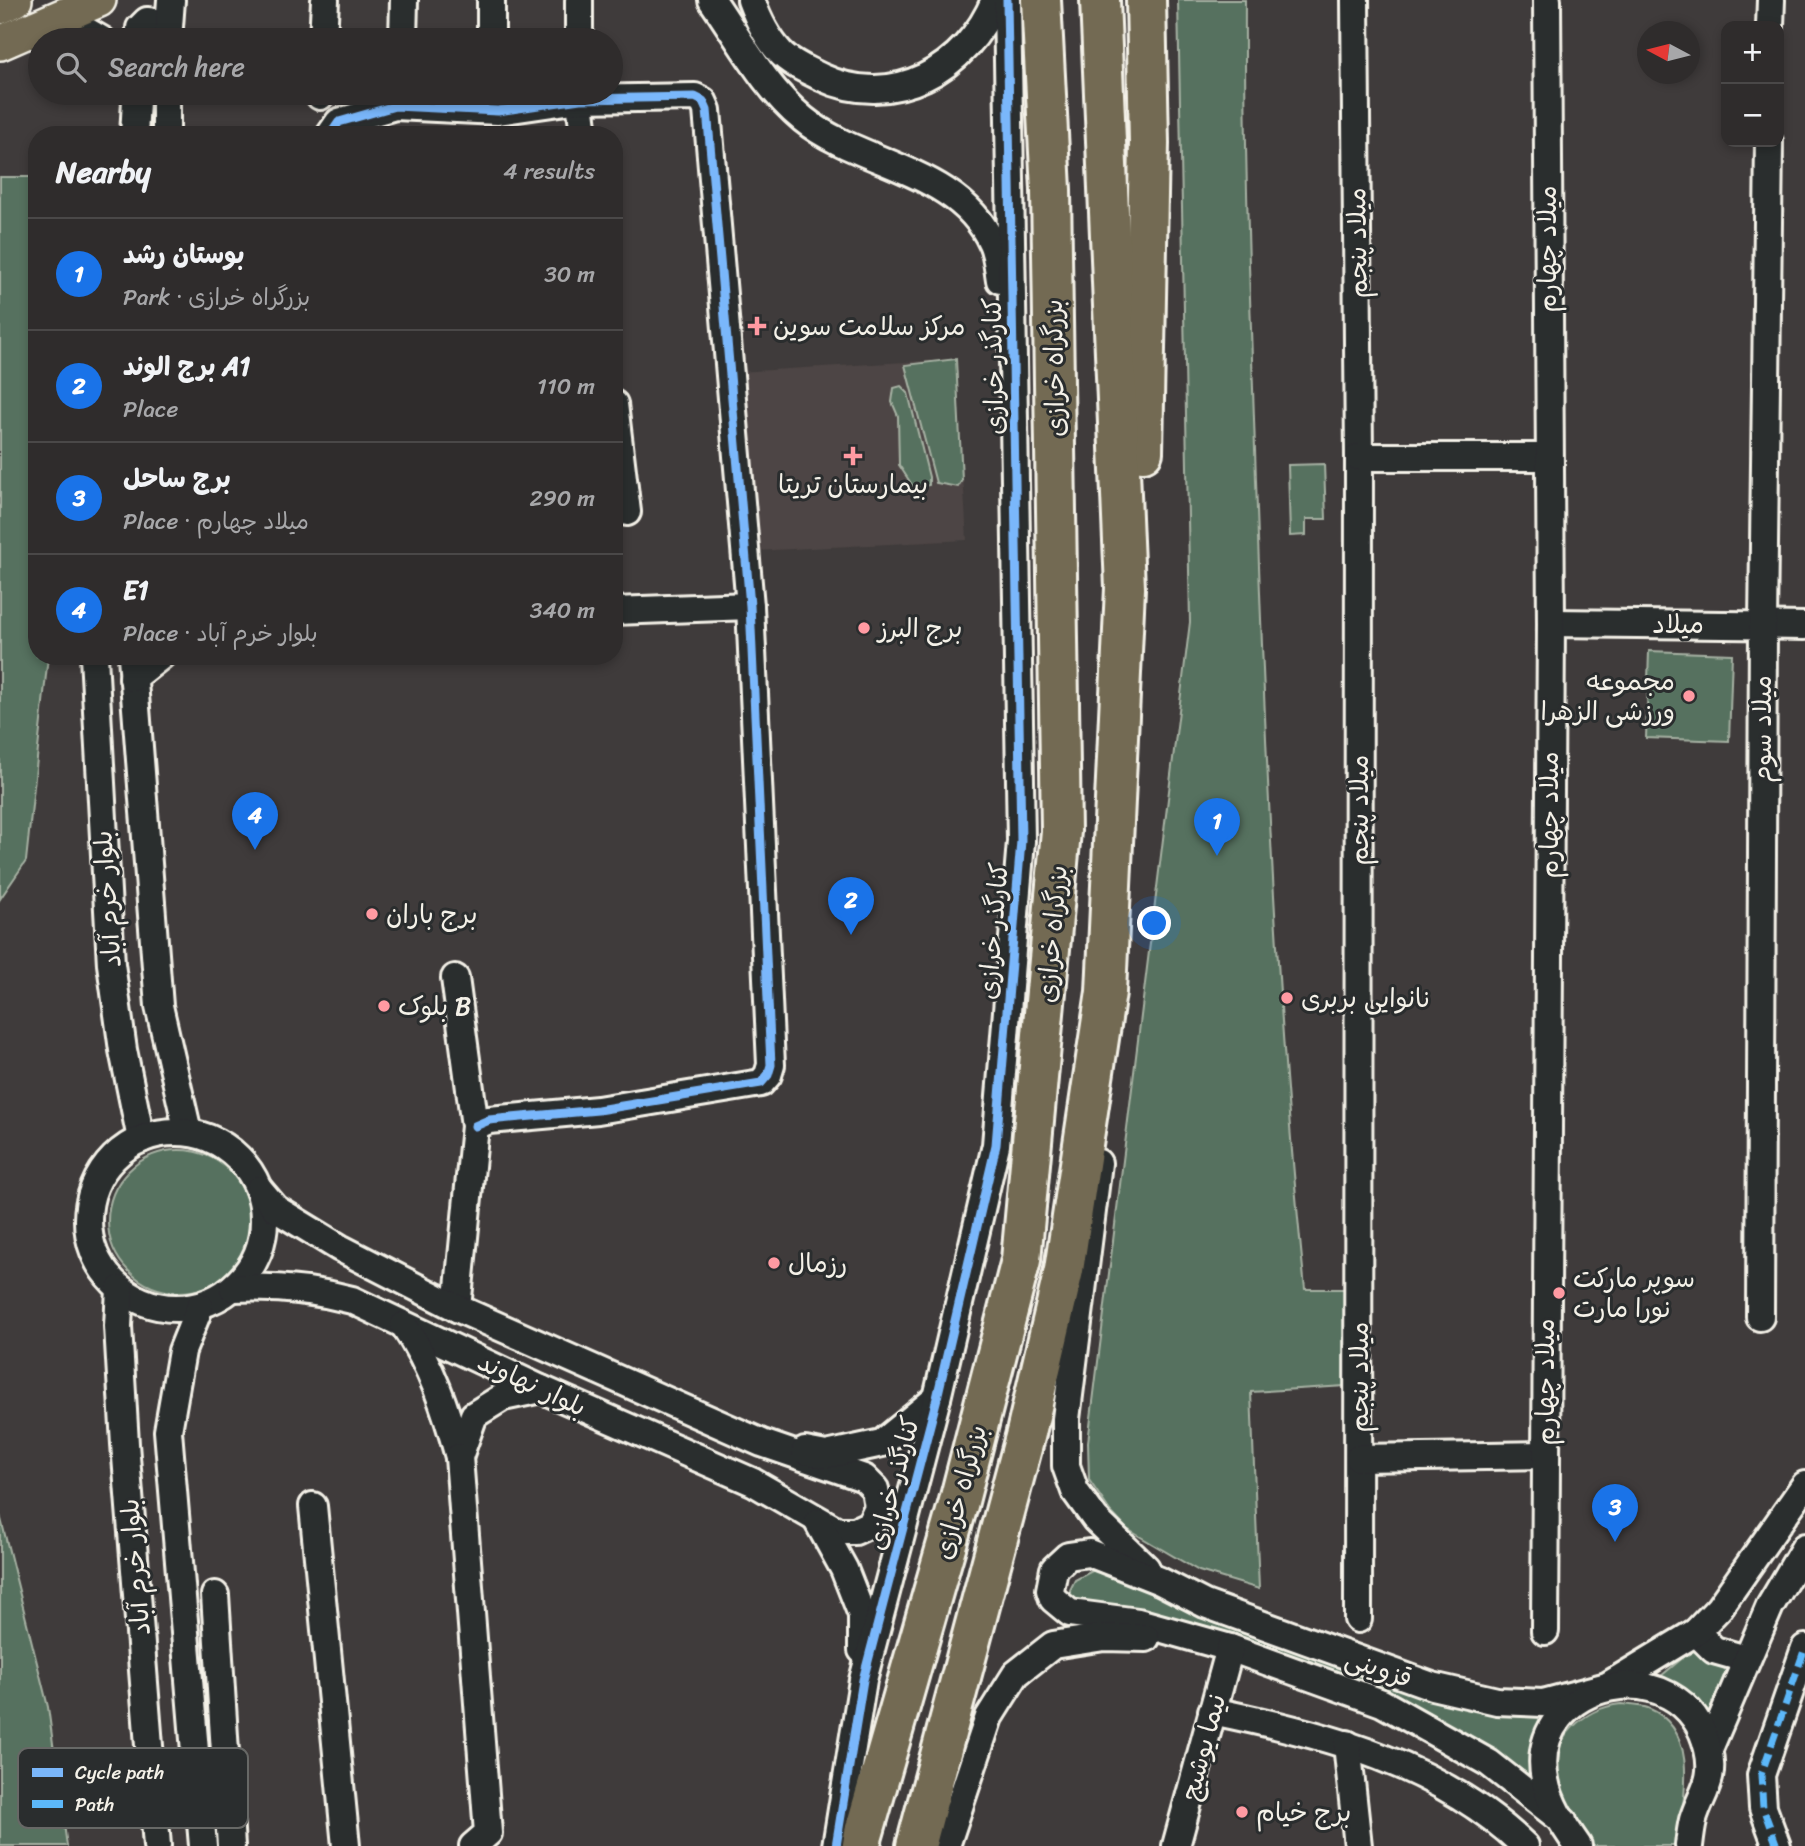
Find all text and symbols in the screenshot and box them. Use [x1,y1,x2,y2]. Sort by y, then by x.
north arrow [1637,21,1700,84]
map controls [1721,21,1784,147]
button: + [1721,21,1784,84]
search box [28,28,623,105]
text: Search here [108,44,245,90]
icon: search [52,48,90,86]
button: − [1721,84,1784,147]
text: Nearby [56,145,151,199]
text: 4 results [503,151,595,192]
street label: میلاد چهارم [1524,185,1570,313]
street label: میلاد پنجم [1333,187,1381,299]
text: بوستان رشد [123,231,244,277]
text: 1 [74,254,84,295]
text: 30 m [544,254,595,295]
text: Park · بزرگراه خرازی [123,277,310,318]
street label: کنارگذر خرازی [969,297,1017,435]
street label: بزرگراه خرازی [1030,299,1078,437]
place label: مرکز سلامت سوین [773,303,965,349]
marker: مرکز سلامت سوین [747,316,767,336]
text: برج الوند A1 [123,343,250,389]
text: 2 [72,366,86,407]
text: 110 m [537,366,595,407]
text: Place [123,389,178,430]
marker: بیمارستان تریتا [843,446,863,466]
text: برج ساحل [123,455,231,501]
place label: بیمارستان تریتا [778,461,928,507]
text: 3 [73,478,85,519]
text: 290 m [529,478,595,519]
text: Place · میلاد چهارم [123,501,309,542]
text: E1 [123,567,149,613]
text: 4 [72,590,86,631]
text: 340 m [530,590,595,631]
street label: میلاد [1652,601,1704,647]
place label: برج البرز [876,605,963,651]
text: Place · بلوار خرم آباد [123,613,318,654]
marker: برج البرز [856,620,872,636]
place label: مجموعه ورزشی الزهرا [1540,658,1675,734]
street label: میلاد سوم [1739,675,1785,783]
marker: مجموعه ورزشی الزهرا [1681,688,1697,704]
street label: میلاد چهارم [1526,751,1572,879]
street label: میلاد پنجم [1336,755,1382,865]
pin: 4 [232,792,278,850]
pin: 1 [1194,798,1240,856]
street label: بلوار خرم آباد [79,829,135,969]
street label: کنارگذر خرازی [964,860,1022,1002]
street label: بزرگراه خرازی [1023,863,1081,1005]
pin: 2 [828,877,874,935]
place label: برج باران [386,891,477,937]
marker: برج باران [364,906,380,922]
your location [1137,906,1171,940]
place label: نانوایی بربری [1301,975,1431,1021]
place label: بلوک B [398,983,471,1029]
marker: نانوایی بربری [1279,990,1295,1006]
marker: بلوک B [376,998,392,1014]
place label: رزمال [788,1240,847,1286]
marker: رزمال [766,1255,782,1271]
place label: سوپر مارکت نورا مارت [1573,1255,1695,1331]
marker: سوپر مارکت نورا مارت [1551,1285,1567,1301]
street label: میلاد چهارم [1522,1318,1568,1446]
street label: میلاد پنجم [1336,1322,1382,1432]
street label: بلوار نهاوند [470,1339,594,1429]
street label: کنارگذر خرازی [853,1411,933,1555]
street label: بزرگراه خرازی [920,1419,1000,1565]
pin: 3 [1592,1484,1638,1542]
street label: بلوار خرم آباد [106,1497,164,1637]
street label: قزوینی [1339,1635,1419,1701]
street label: نیما یوشیج [1167,1688,1239,1806]
legend [18,1748,248,1828]
text: Cycle path [75,1756,164,1789]
text: Path [75,1788,114,1821]
place label: برج خیام [1256,1789,1351,1835]
marker: برج خیام [1234,1804,1250,1820]

